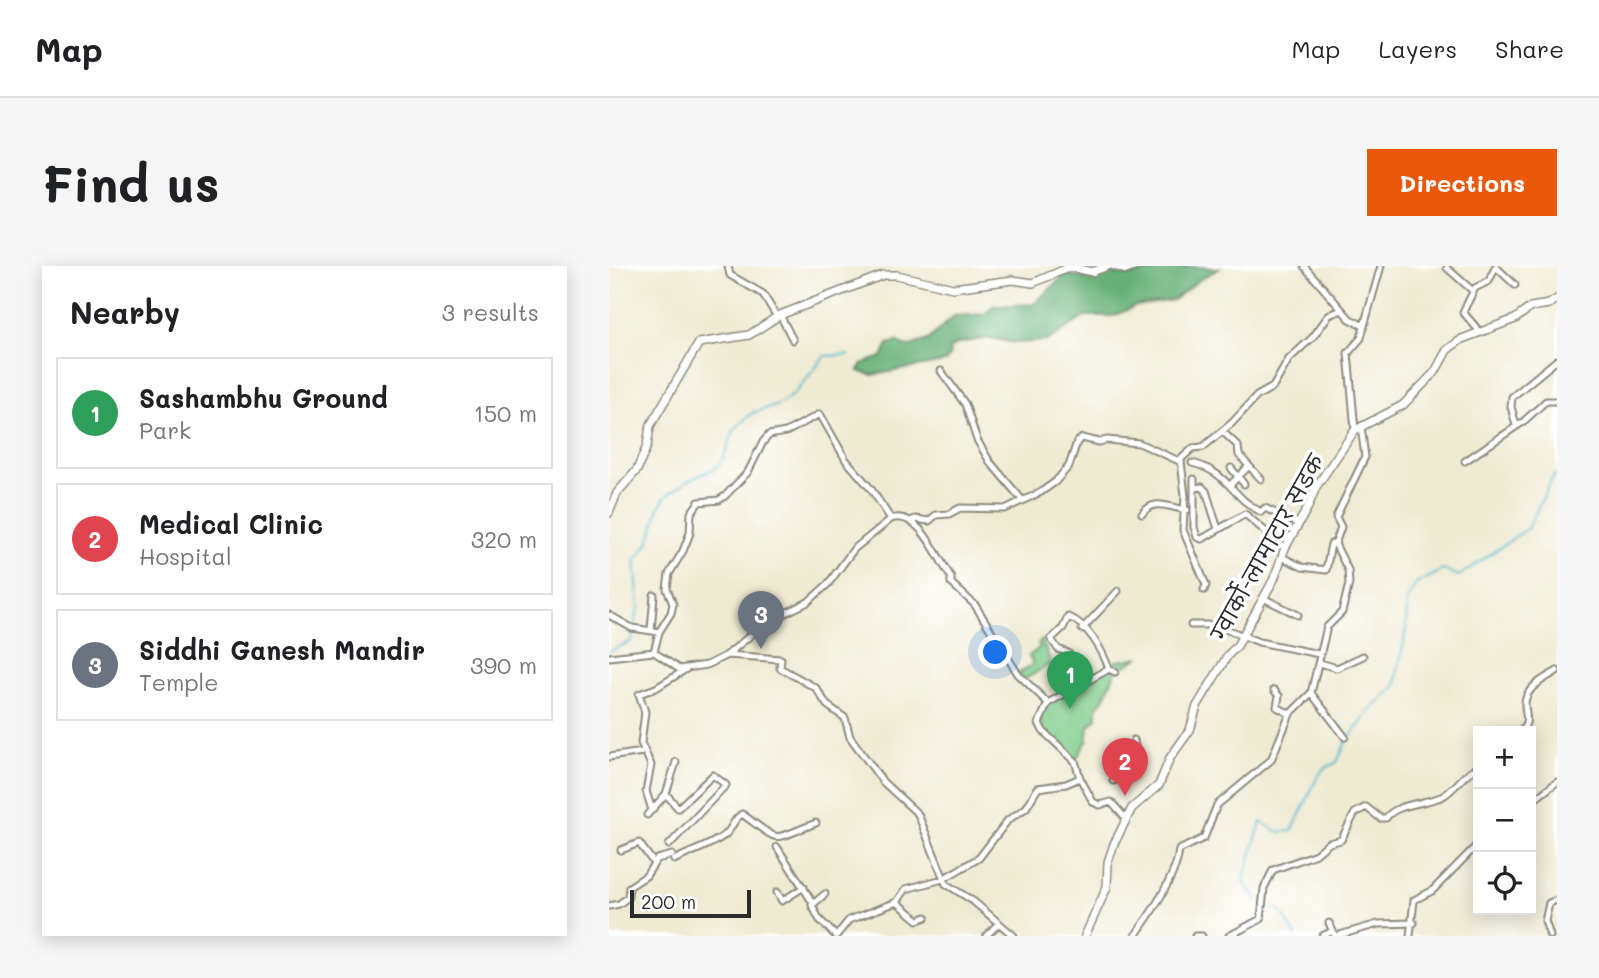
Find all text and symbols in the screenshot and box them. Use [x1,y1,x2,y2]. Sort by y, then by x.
text: Map [35,27,103,70]
text: Map [1292,33,1340,64]
text: Layers [1378,33,1457,64]
text: Share [1495,33,1564,64]
button: Directions [1367,149,1557,216]
text: Find us [42,151,220,214]
text: Nearby [70,292,180,332]
text: 3 results [442,297,539,327]
text: Sashambhu Ground [139,381,388,415]
text: 1 [90,398,100,428]
text: 150 m [473,398,537,428]
text: Park [139,415,191,445]
street label: ग्वार्को-लामाटार सडक [1203,447,1330,645]
text: Medical Clinic [139,507,323,541]
text: 2 [89,524,101,554]
text: 320 m [471,524,537,554]
text: Hospital [139,541,232,571]
pin: 3 [738,591,784,649]
text: Siddhi Ganesh Mandir [139,633,425,667]
your location [978,635,1012,669]
text: 3 [88,650,102,680]
text: 390 m [470,650,537,680]
pin: 1 [1047,651,1093,709]
text: Temple [139,667,219,697]
map controls [1473,726,1536,915]
button: + [1473,726,1536,789]
pin: 2 [1102,738,1148,796]
button: − [1473,789,1536,852]
button: locate [1473,852,1536,915]
scale bar [630,887,751,919]
text: 200 m [641,889,696,914]

